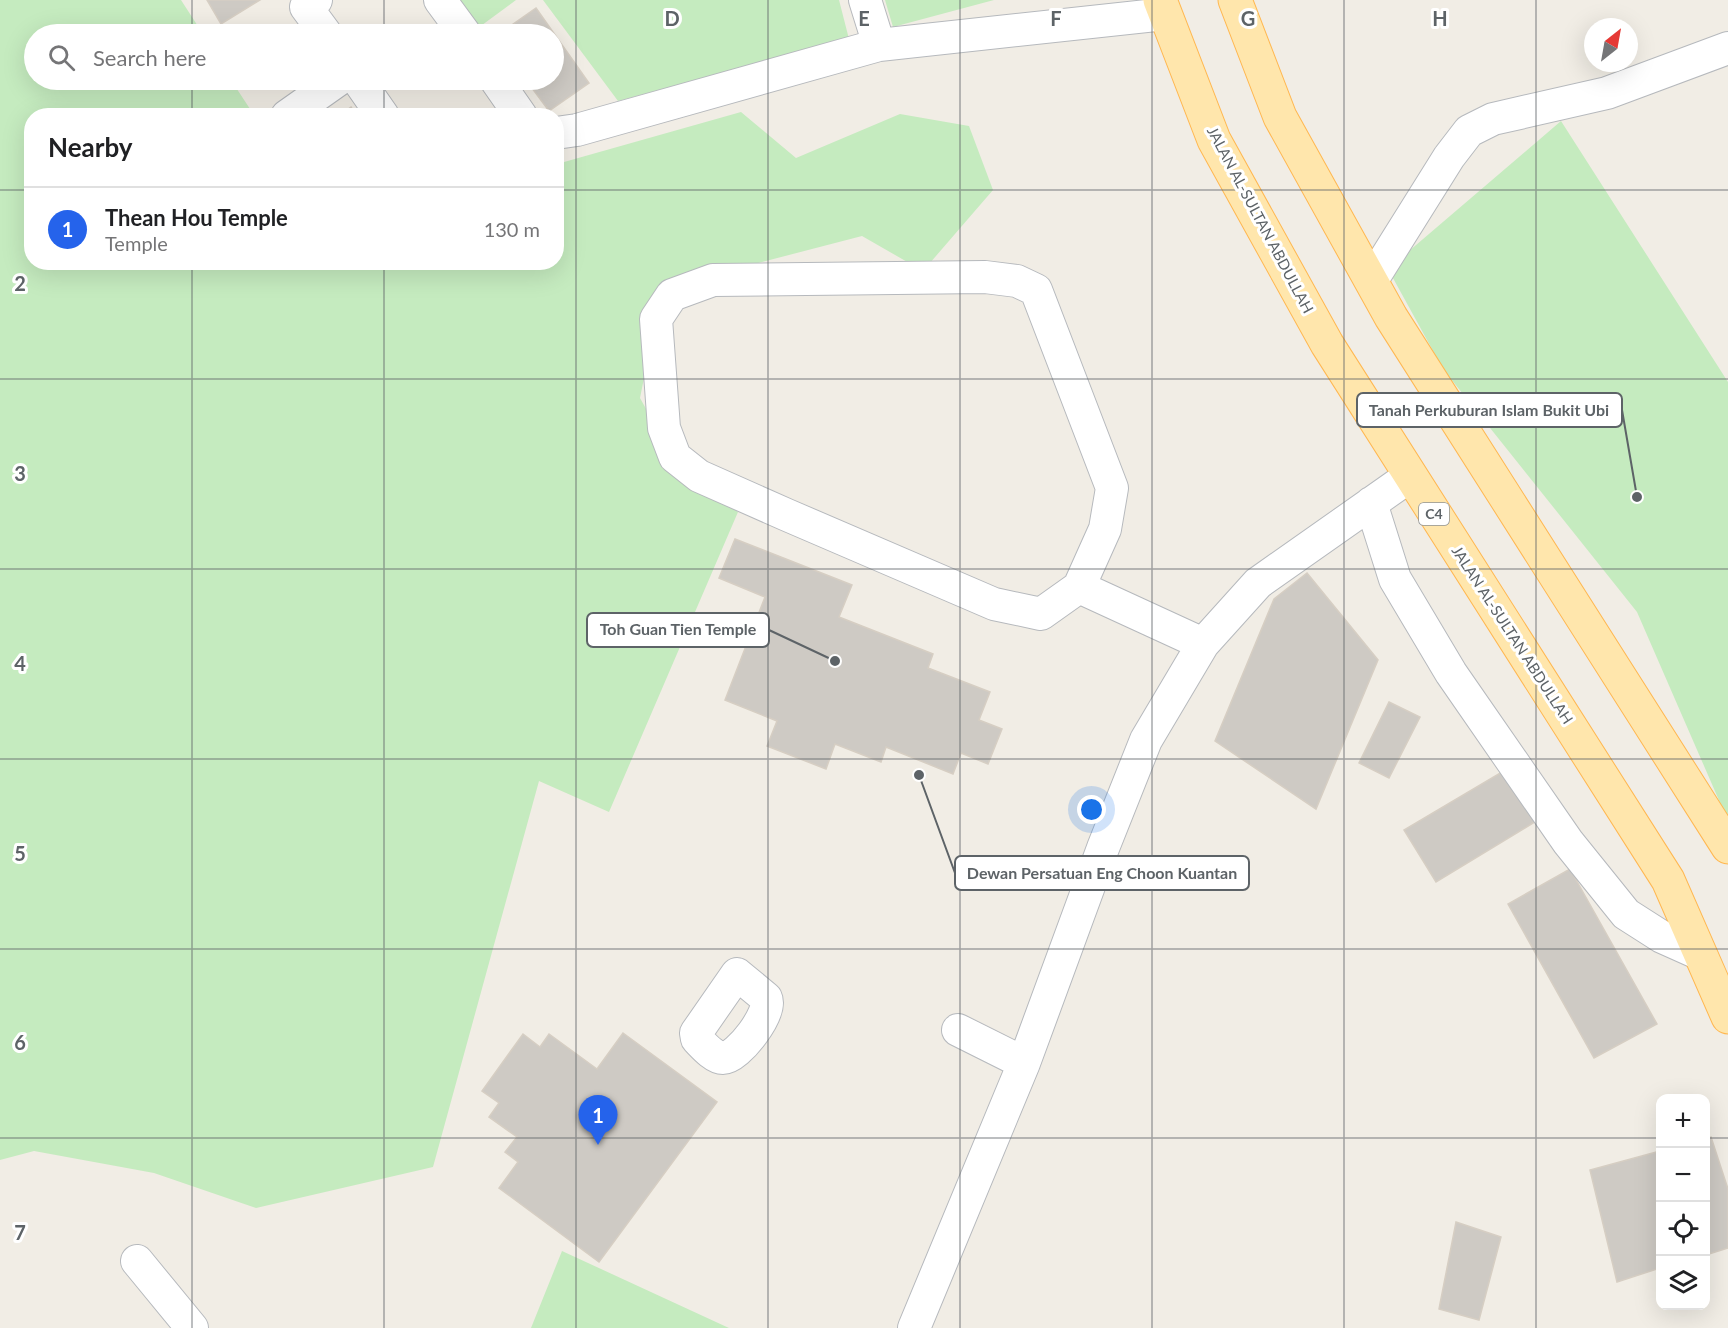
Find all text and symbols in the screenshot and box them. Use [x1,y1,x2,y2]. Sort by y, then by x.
text: D [664,6,680,30]
text: E [858,6,870,30]
text: F [1050,6,1062,30]
text: G [1241,6,1255,30]
text: H [1432,6,1448,30]
north arrow [1584,18,1638,72]
search box [24,24,564,90]
icon: search [45,41,78,74]
text: Search here [93,44,206,71]
street label: JALAN AL-SULTAN ABDULLAH [1204,123,1318,316]
text: Nearby [48,131,133,163]
text: Thean Hou Temple [105,204,288,231]
text: 1 [62,217,73,241]
text: 130 m [484,217,540,241]
text: Temple [105,231,168,255]
text: 2 [14,271,26,295]
callout: Tanah Perkuburan Islam Bukit Ubi [1357,393,1622,427]
text: Tanah Perkuburan Islam Bukit Ubi [1369,400,1609,419]
text: 3 [14,461,26,485]
road number: C4 [1419,503,1449,525]
street label: JALAN AL-SULTAN ABDULLAH [1448,542,1577,727]
callout: Toh Guan Tien Temple [587,613,769,647]
text: Toh Guan Tien Temple [600,619,757,638]
text: 4 [14,651,26,675]
your location [1077,795,1106,824]
text: 5 [14,841,26,865]
callout: Dewan Persatuan Eng Choon Kuantan [955,856,1249,890]
text: Dewan Persatuan Eng Choon Kuantan [967,863,1237,882]
text: 6 [14,1030,26,1054]
map controls [1656,1094,1710,1310]
button: + [1656,1094,1710,1148]
pin: 1 [578,1096,618,1145]
button: − [1656,1148,1710,1202]
button: locate [1656,1202,1710,1256]
text: 7 [14,1220,26,1244]
button: layers [1656,1256,1710,1310]

